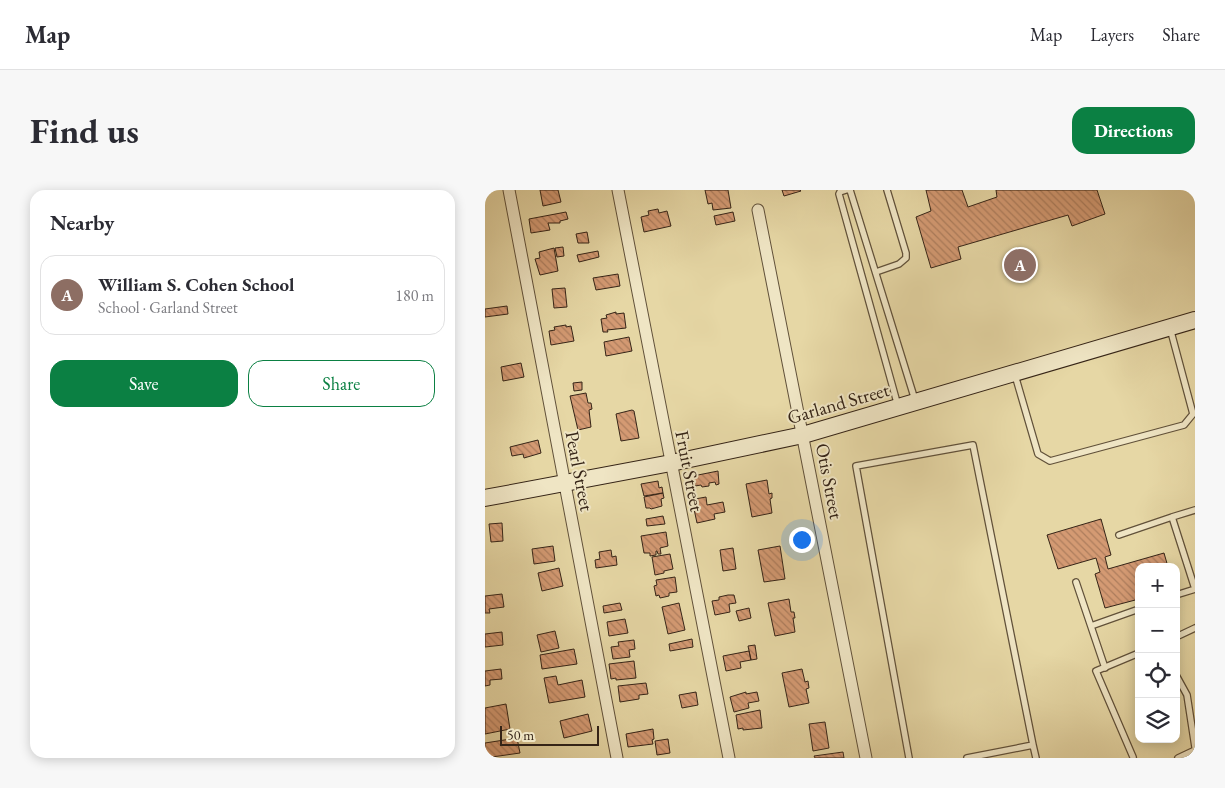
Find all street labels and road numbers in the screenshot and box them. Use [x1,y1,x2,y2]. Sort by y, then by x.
street label: Garland Street [784,377,892,430]
street label: Fruit Street [669,428,710,514]
street label: Pearl Street [560,429,600,513]
street label: Otis Street [810,441,849,521]

